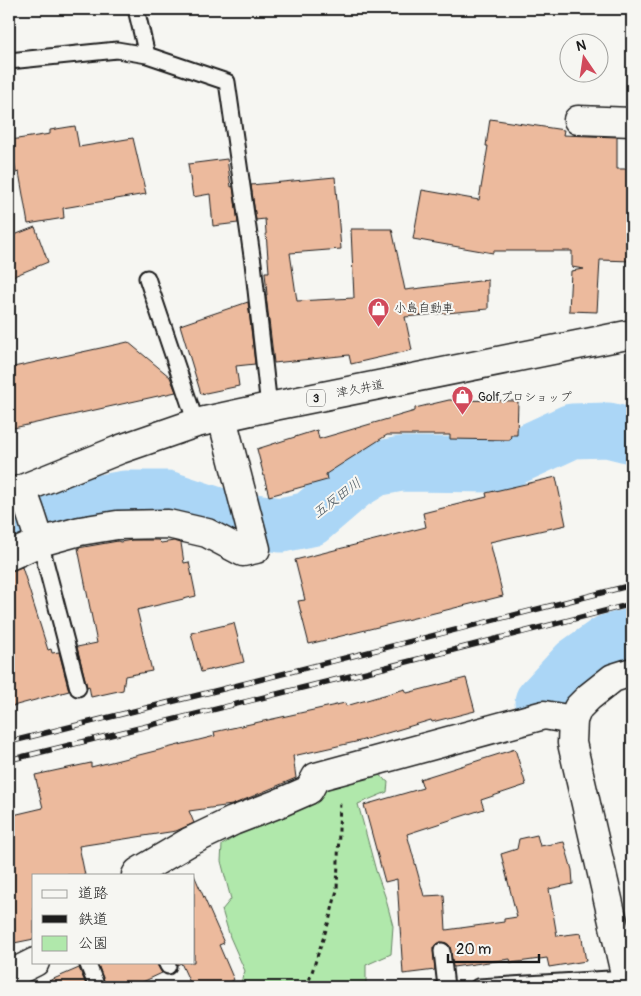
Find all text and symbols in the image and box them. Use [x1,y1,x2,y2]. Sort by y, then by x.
north arrow [558,32,608,82]
text: N [575,36,588,55]
shop icon: 小島自動車 [366,296,390,327]
place label: 小島自動車 [394,301,454,316]
street label: 津久井道 [335,377,385,401]
shop icon: Golfプロショップ [450,385,474,416]
road number: 3 [307,389,325,406]
place label: Golfプロショップ [478,390,572,405]
water label: 五反田川 [310,474,364,522]
legend [32,874,195,964]
text: 道路 [78,884,108,903]
text: 鉄道 [78,910,108,929]
scale bar [448,931,540,963]
text: 公園 [78,934,108,953]
text: 20 m [456,940,491,959]

